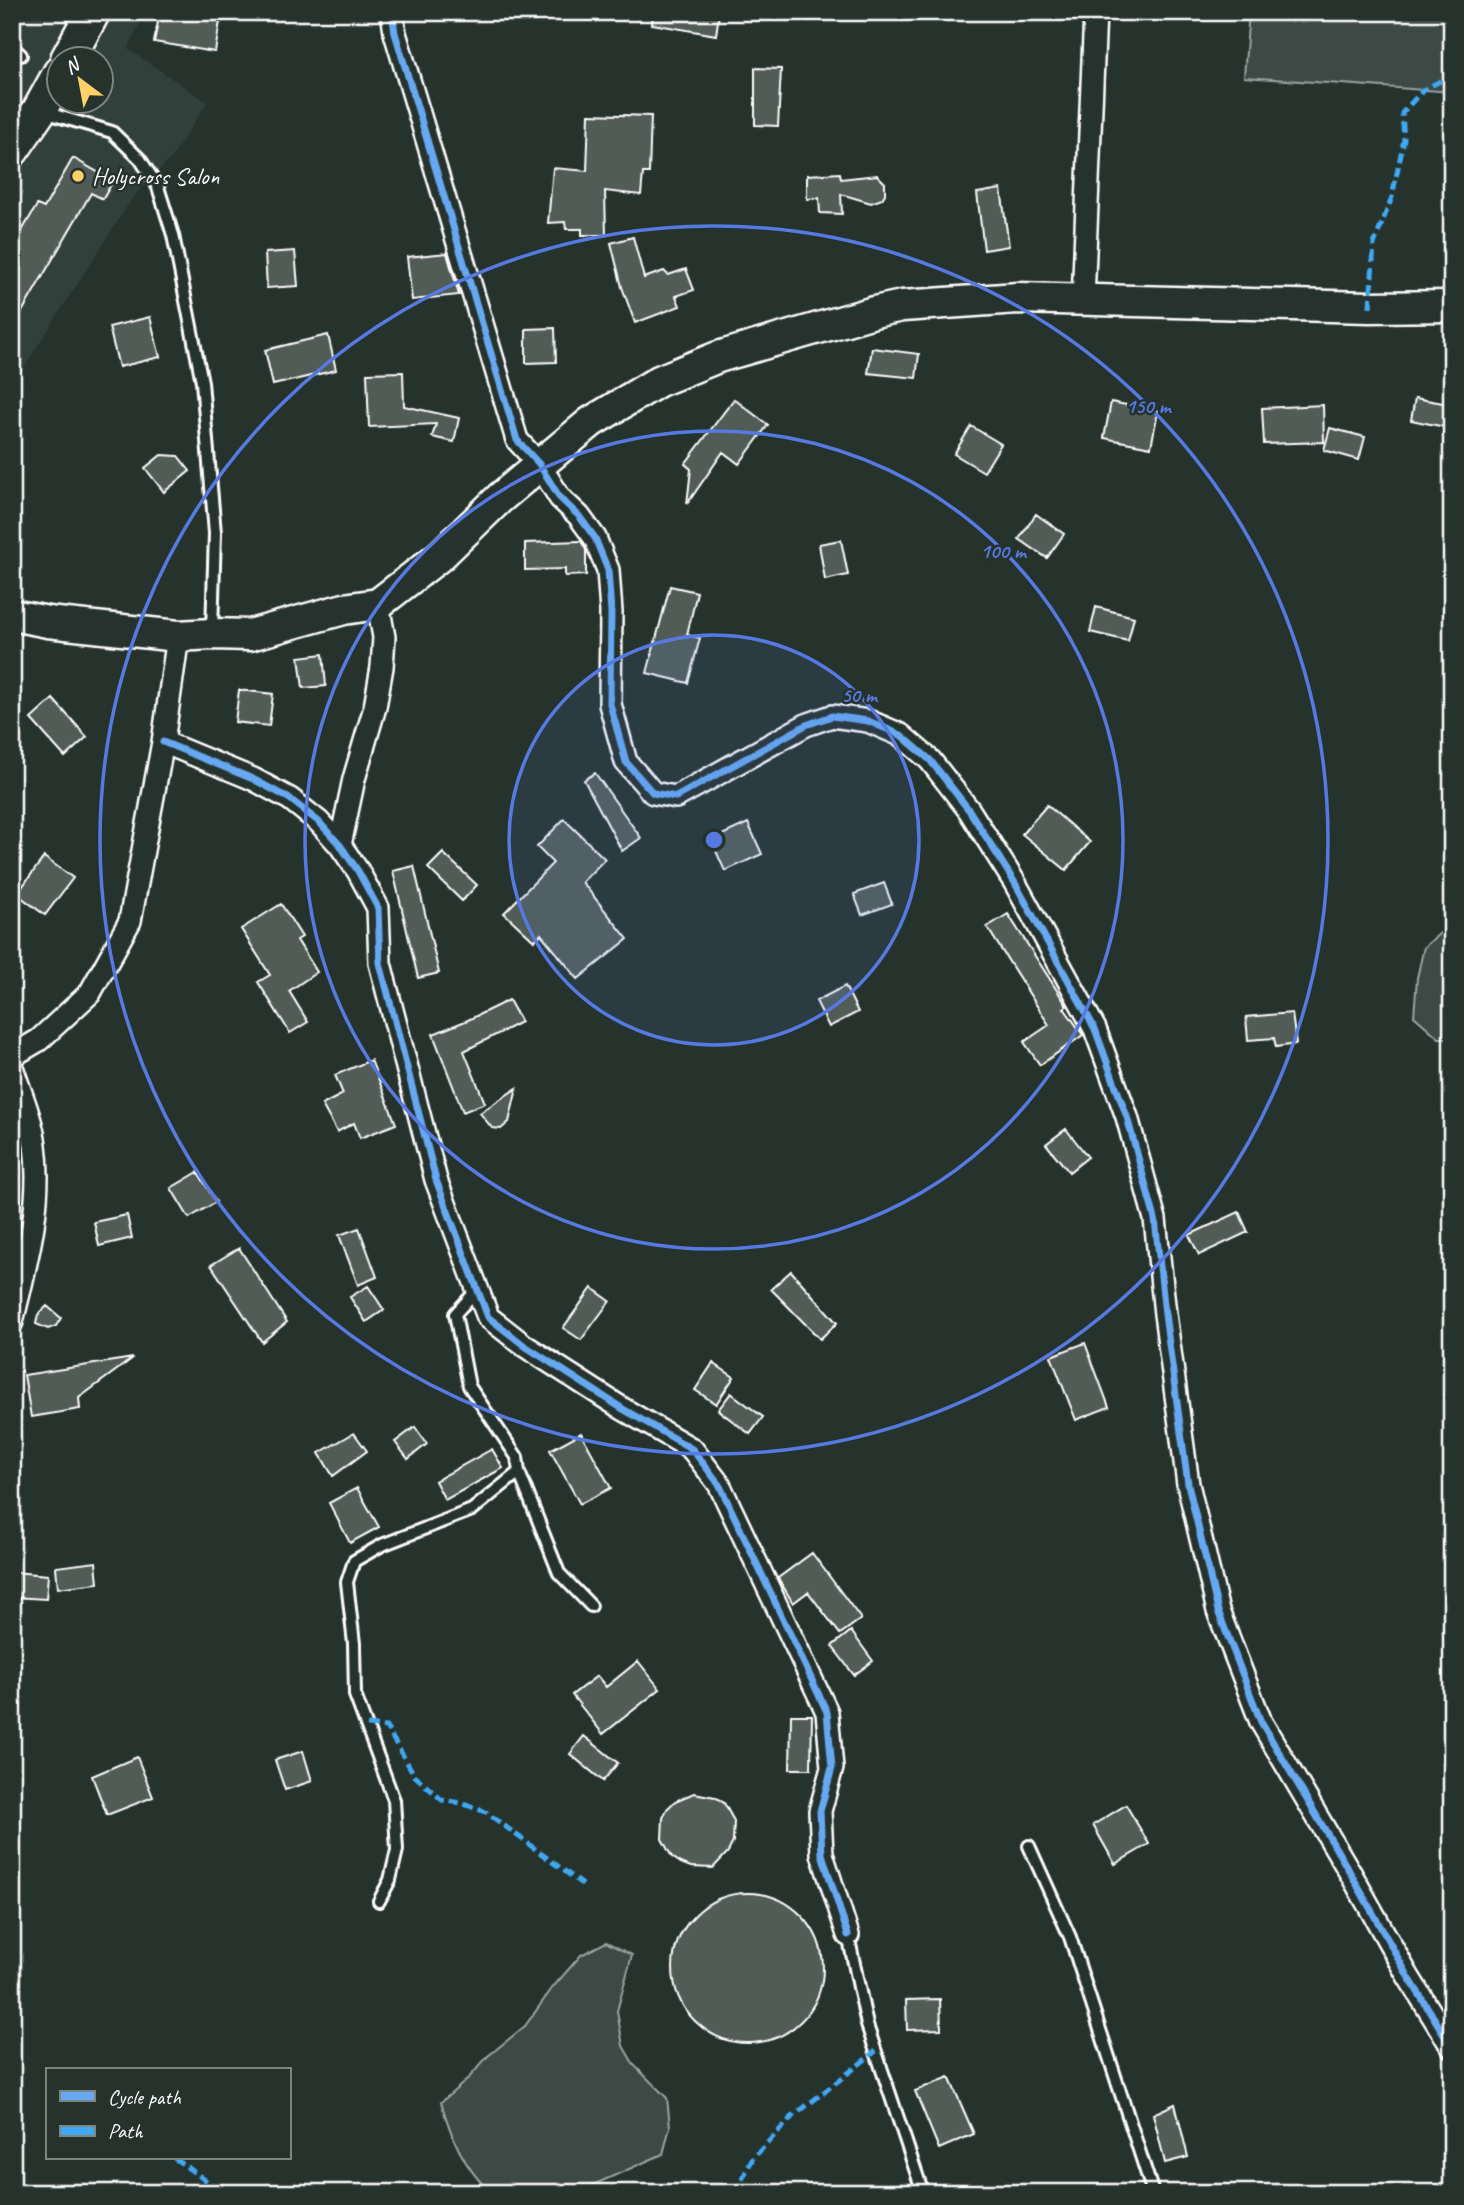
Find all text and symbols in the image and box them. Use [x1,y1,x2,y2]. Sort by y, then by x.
north arrow [46,46,116,116]
text: N [60,51,86,80]
place label: Holycross Salon [92,161,219,191]
marker: Holycross Salon [70,168,86,184]
text: 150 m [1125,393,1173,419]
text: 100 m [980,538,1028,564]
text: 50 m [841,682,879,708]
centre of rings [702,828,726,852]
legend [46,2068,290,2160]
text: Cycle path [108,2084,181,2110]
text: Path [108,2118,144,2144]

